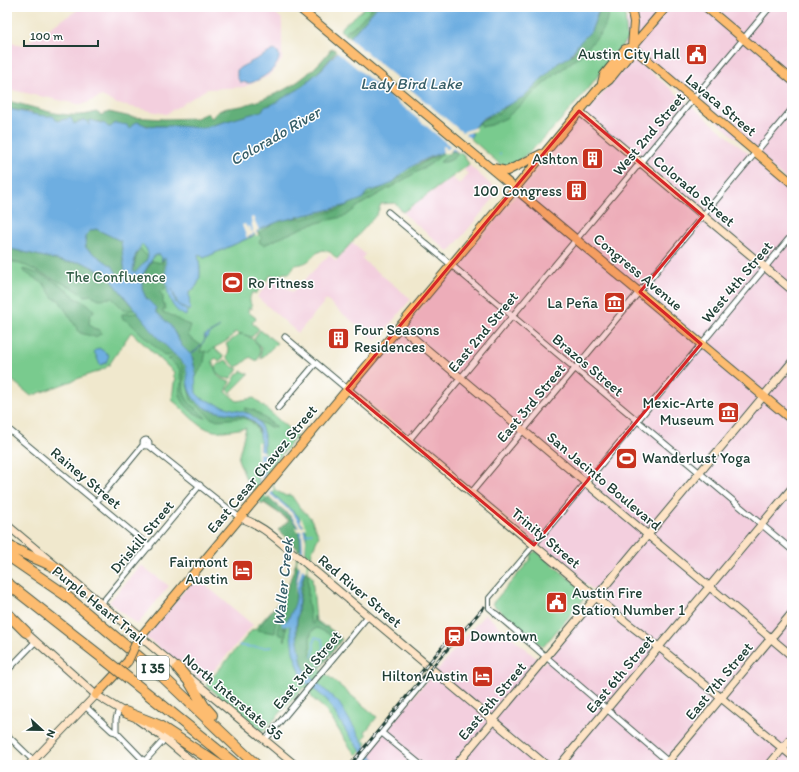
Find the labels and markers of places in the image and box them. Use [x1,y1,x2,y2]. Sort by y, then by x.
public building icon: Austin City Hall [683,41,709,67]
place label: Austin City Hall [578,45,681,63]
building icon: Ashton [580,146,606,172]
place label: Ashton [532,150,579,168]
building icon: 100 Congress [564,178,590,204]
place label: 100 Congress [473,182,562,200]
sports icon: Ro Fitness [219,270,245,296]
place label: Ro Fitness [248,274,314,292]
museum icon: La Peña [601,290,627,316]
place label: La Peña [547,294,598,312]
place label: Four Seasons Residences [354,321,440,356]
building icon: Four Seasons Residences [326,326,352,352]
place label: Mexic-Arte Museum [643,394,714,429]
museum icon: Mexic-Arte Museum [716,399,742,425]
sports icon: Wanderlust Yoga [613,445,639,471]
place label: Wanderlust Yoga [642,449,751,467]
place label: Fairmont Austin [169,553,228,588]
hotel icon: Fairmont Austin [230,558,256,584]
place label: Austin Fire Station Number 1 [572,584,685,619]
public building icon: Austin Fire Station Number 1 [544,589,570,615]
station icon: Downtown [441,623,467,649]
place label: Downtown [470,627,537,645]
hotel icon: Hilton Austin [470,663,496,689]
place label: Hilton Austin [382,667,468,685]

